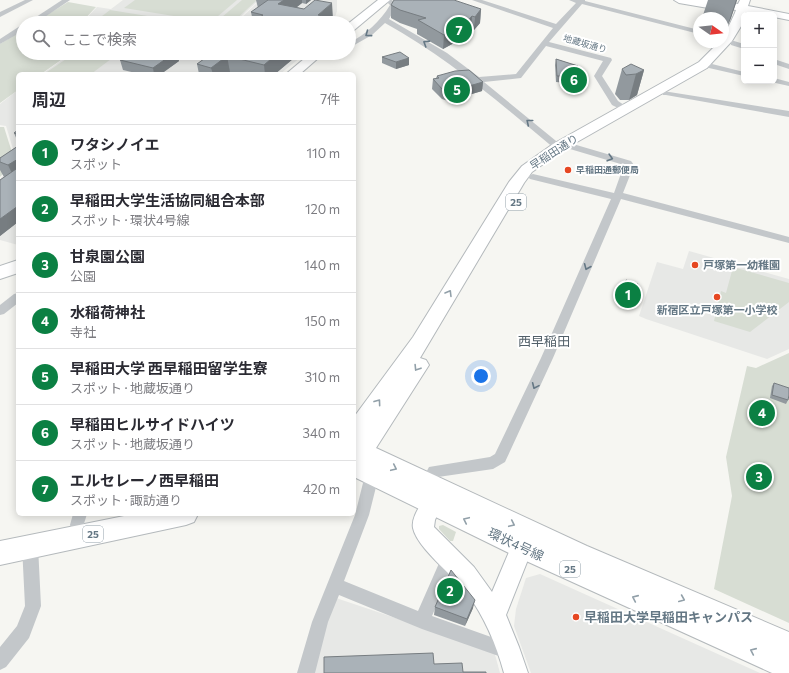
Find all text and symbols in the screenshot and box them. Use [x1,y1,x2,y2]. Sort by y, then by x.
north arrow [693,12,729,48]
map controls [741,12,777,84]
button: + [741,12,777,48]
pin: 7 [446,15,472,45]
search box [16,16,356,60]
icon: search [30,27,52,49]
one-way arrow [366,29,373,36]
text: ここで検索 [62,30,137,48]
street label: 地蔵坂通り [562,32,608,55]
one-way arrow [423,40,430,48]
button: − [741,48,777,84]
pin: 6 [561,65,587,95]
pin: 5 [444,75,470,105]
text: 周辺 [32,89,66,110]
text: 7件 [320,91,340,107]
one-way arrow [526,120,533,127]
street label: 早稲田通り [527,131,580,172]
text: ワタシノイエ [70,135,160,153]
text: 1 [42,145,48,161]
text: 110 m [307,145,340,161]
one-way arrow [607,153,614,162]
text: スポット [70,156,122,172]
place label: 早稲田通郵便局 [576,164,639,175]
marker: 早稲田通郵便局 [563,165,573,175]
text: 早稲田大学生活協同組合本部 [70,191,265,209]
road number: 25 [506,194,526,210]
text: 2 [41,201,49,217]
text: 120 m [305,201,340,217]
text: スポット · 環状4号線 [70,212,190,228]
text: 甘泉園公園 [70,247,145,265]
text: 3 [41,257,49,273]
text: 140 m [304,257,340,273]
place label: 戸塚第一幼稚園 [703,258,780,271]
marker: 戸塚第一幼稚園 [690,260,700,270]
one-way arrow [583,263,591,270]
text: 公園 [70,268,96,284]
pin: 1 [615,280,641,310]
one-way arrow [444,290,451,297]
marker: 新宿区立戸塚第一小学校 [712,292,722,302]
text: 水稲荷神社 [70,303,145,321]
place label: 新宿区立戸塚第一小学校 [657,303,778,316]
text: 4 [41,313,49,329]
text: 150 m [305,313,340,329]
text: 寺社 [70,324,96,340]
district label: 西早稲田 [518,333,570,349]
text: 早稲田大学 西早稲田留学生寮 [70,359,268,377]
one-way arrow [414,364,421,371]
your location [471,366,491,386]
text: 5 [41,369,49,385]
text: 310 m [305,369,340,385]
text: スポット · 地蔵坂通り [70,380,195,396]
one-way arrow [532,381,540,389]
pin: 4 [749,398,775,428]
one-way arrow [373,399,381,406]
text: 早稲田ヒルサイドハイツ [70,415,235,433]
text: 6 [41,425,49,441]
text: 340 m [302,425,340,441]
text: スポット · 地蔵坂通り [70,436,195,452]
pin: 3 [746,462,772,492]
one-way arrow [390,463,398,471]
text: エルセレーノ西早稲田 [70,471,219,489]
text: 7 [41,481,49,497]
text: 420 m [303,481,340,497]
text: スポット · 諏訪通り [70,492,182,508]
one-way arrow [462,517,470,525]
one-way arrow [508,519,515,527]
street label: 環状4号線 [486,524,546,564]
road number: 25 [83,526,103,542]
road number: 25 [560,561,580,577]
pin: 2 [437,576,463,606]
one-way arrow [677,594,685,602]
one-way arrow [631,595,639,603]
place label: 早稲田大学早稲田キャンパス [584,609,753,625]
marker: 早稲田大学早稲田キャンパス [571,612,581,622]
one-way arrow [750,648,758,656]

